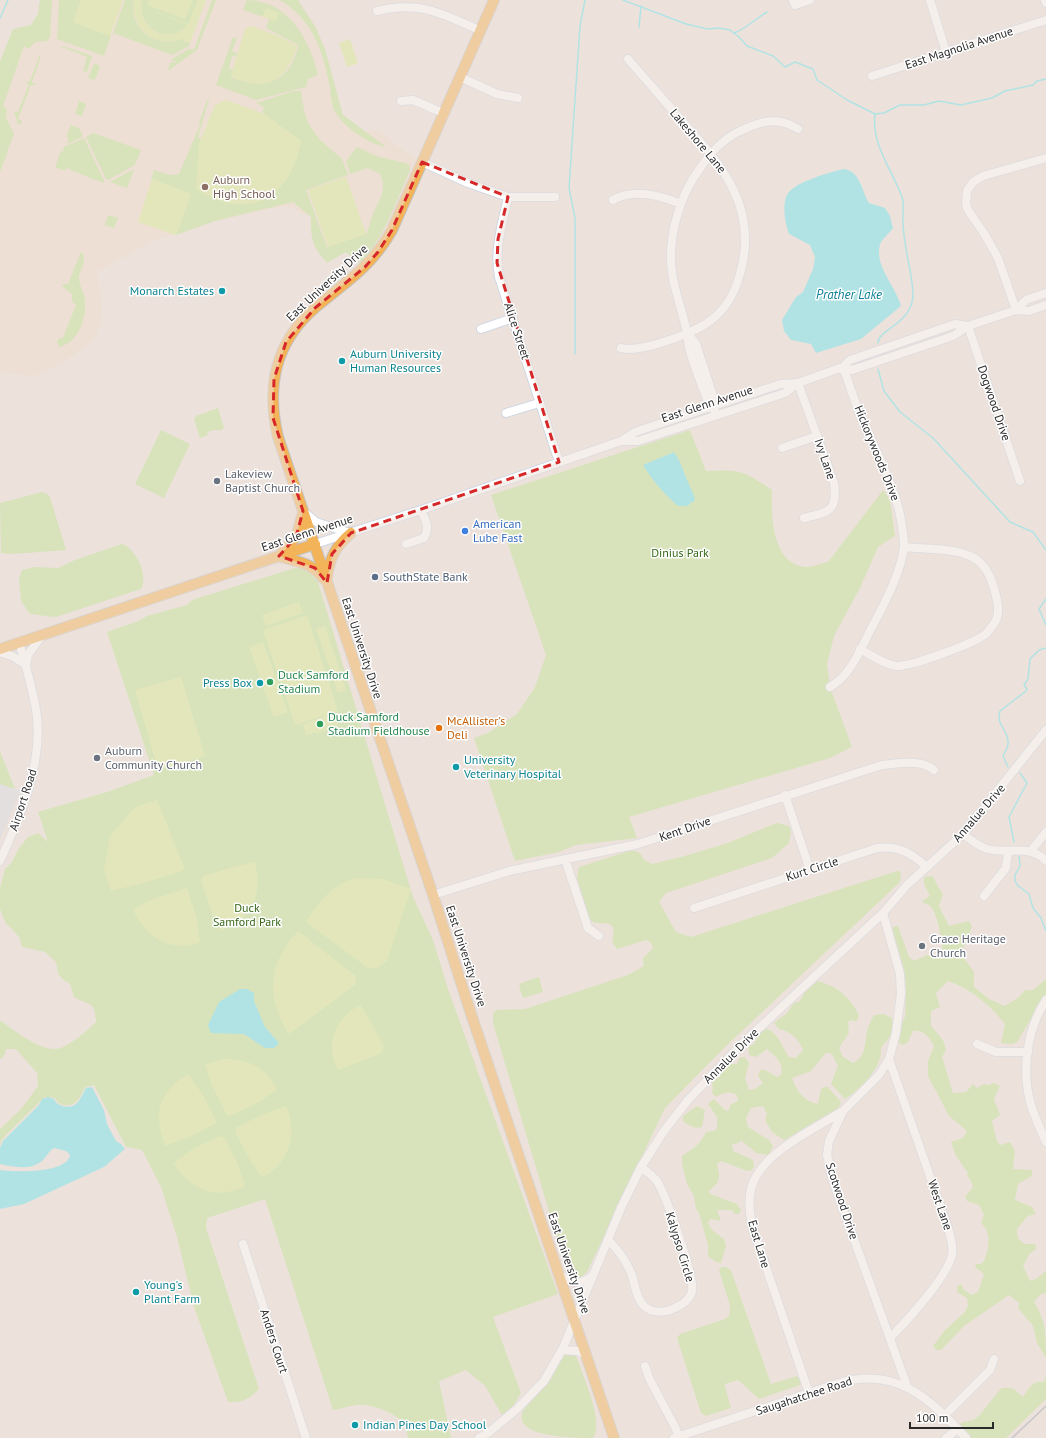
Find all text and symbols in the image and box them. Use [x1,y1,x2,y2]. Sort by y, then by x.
street label: East Magnolia Avenue [903,23,1015,72]
street label: Lakeshore Lane [667,105,730,176]
place label: Auburn High School [213,172,276,201]
marker: Auburn High School [200,182,210,192]
street label: East University Drive [283,241,370,324]
place label: Monarch Estates [130,283,214,298]
marker: Monarch Estates [217,286,227,296]
water label: Prather Lake [816,286,882,303]
street label: Alice Street [501,301,534,361]
place label: Auburn University Human Resources [350,346,442,375]
marker: Auburn University Human Resources [337,356,347,366]
street label: Dogwood Drive [975,363,1014,443]
street label: East Glenn Avenue [659,382,754,425]
street label: Hickorywoods Drive [851,403,903,503]
street label: Ivy Lane [811,436,839,481]
place label: Lakeview Baptist Church [225,466,300,495]
marker: Lakeview Baptist Church [212,476,222,486]
street label: East Glenn Avenue [259,511,354,554]
place label: American Lube Fast [473,516,523,545]
marker: American Lube Fast [460,526,470,536]
park label: Dinius Park [651,545,709,560]
place label: SouthState Bank [383,569,468,584]
marker: SouthState Bank [370,572,380,582]
street label: East University Drive [339,595,386,700]
place label: Duck Samford Stadium [278,667,349,696]
place label: Press Box [203,675,252,690]
marker: Duck Samford Stadium [265,677,275,687]
marker: Press Box [255,678,265,688]
place label: Duck Samford Stadium Fieldhouse [328,709,430,738]
place label: McAllister's Deli [447,713,505,742]
marker: Duck Samford Stadium Fieldhouse [315,719,325,729]
marker: McAllister's Deli [434,723,444,733]
place label: Auburn Community Church [105,743,202,772]
place label: University Veterinary Hospital [463,752,562,781]
marker: Auburn Community Church [92,753,102,763]
marker: University Veterinary Hospital [451,762,461,772]
street label: Airport Road [5,767,40,833]
street label: Annalue Drive [949,780,1008,845]
street label: Kent Drive [657,813,713,844]
street label: Kurt Circle [784,853,840,884]
park label: Duck Samford Park [213,900,281,929]
street label: East University Drive [443,903,490,1008]
place label: Grace Heritage Church [930,931,1006,960]
marker: Grace Heritage Church [917,941,927,951]
street label: Annalue Drive [700,1025,761,1086]
street label: Scotwood Drive [823,1160,862,1241]
street label: West Lane [925,1178,956,1232]
street label: East University Drive [545,1210,594,1315]
street label: Kalypso Circle [663,1210,698,1284]
street label: East Lane [745,1218,774,1270]
place label: Young's Plant Farm [144,1277,200,1306]
marker: Young's Plant Farm [131,1287,141,1297]
street label: Anders Court [257,1307,292,1375]
street label: Saugahatchee Road [754,1373,854,1418]
scale bar [910,1404,993,1430]
text: 100 m [916,1410,949,1425]
place label: Indian Pines Day School [363,1417,487,1432]
marker: Indian Pines Day School [350,1420,360,1430]

